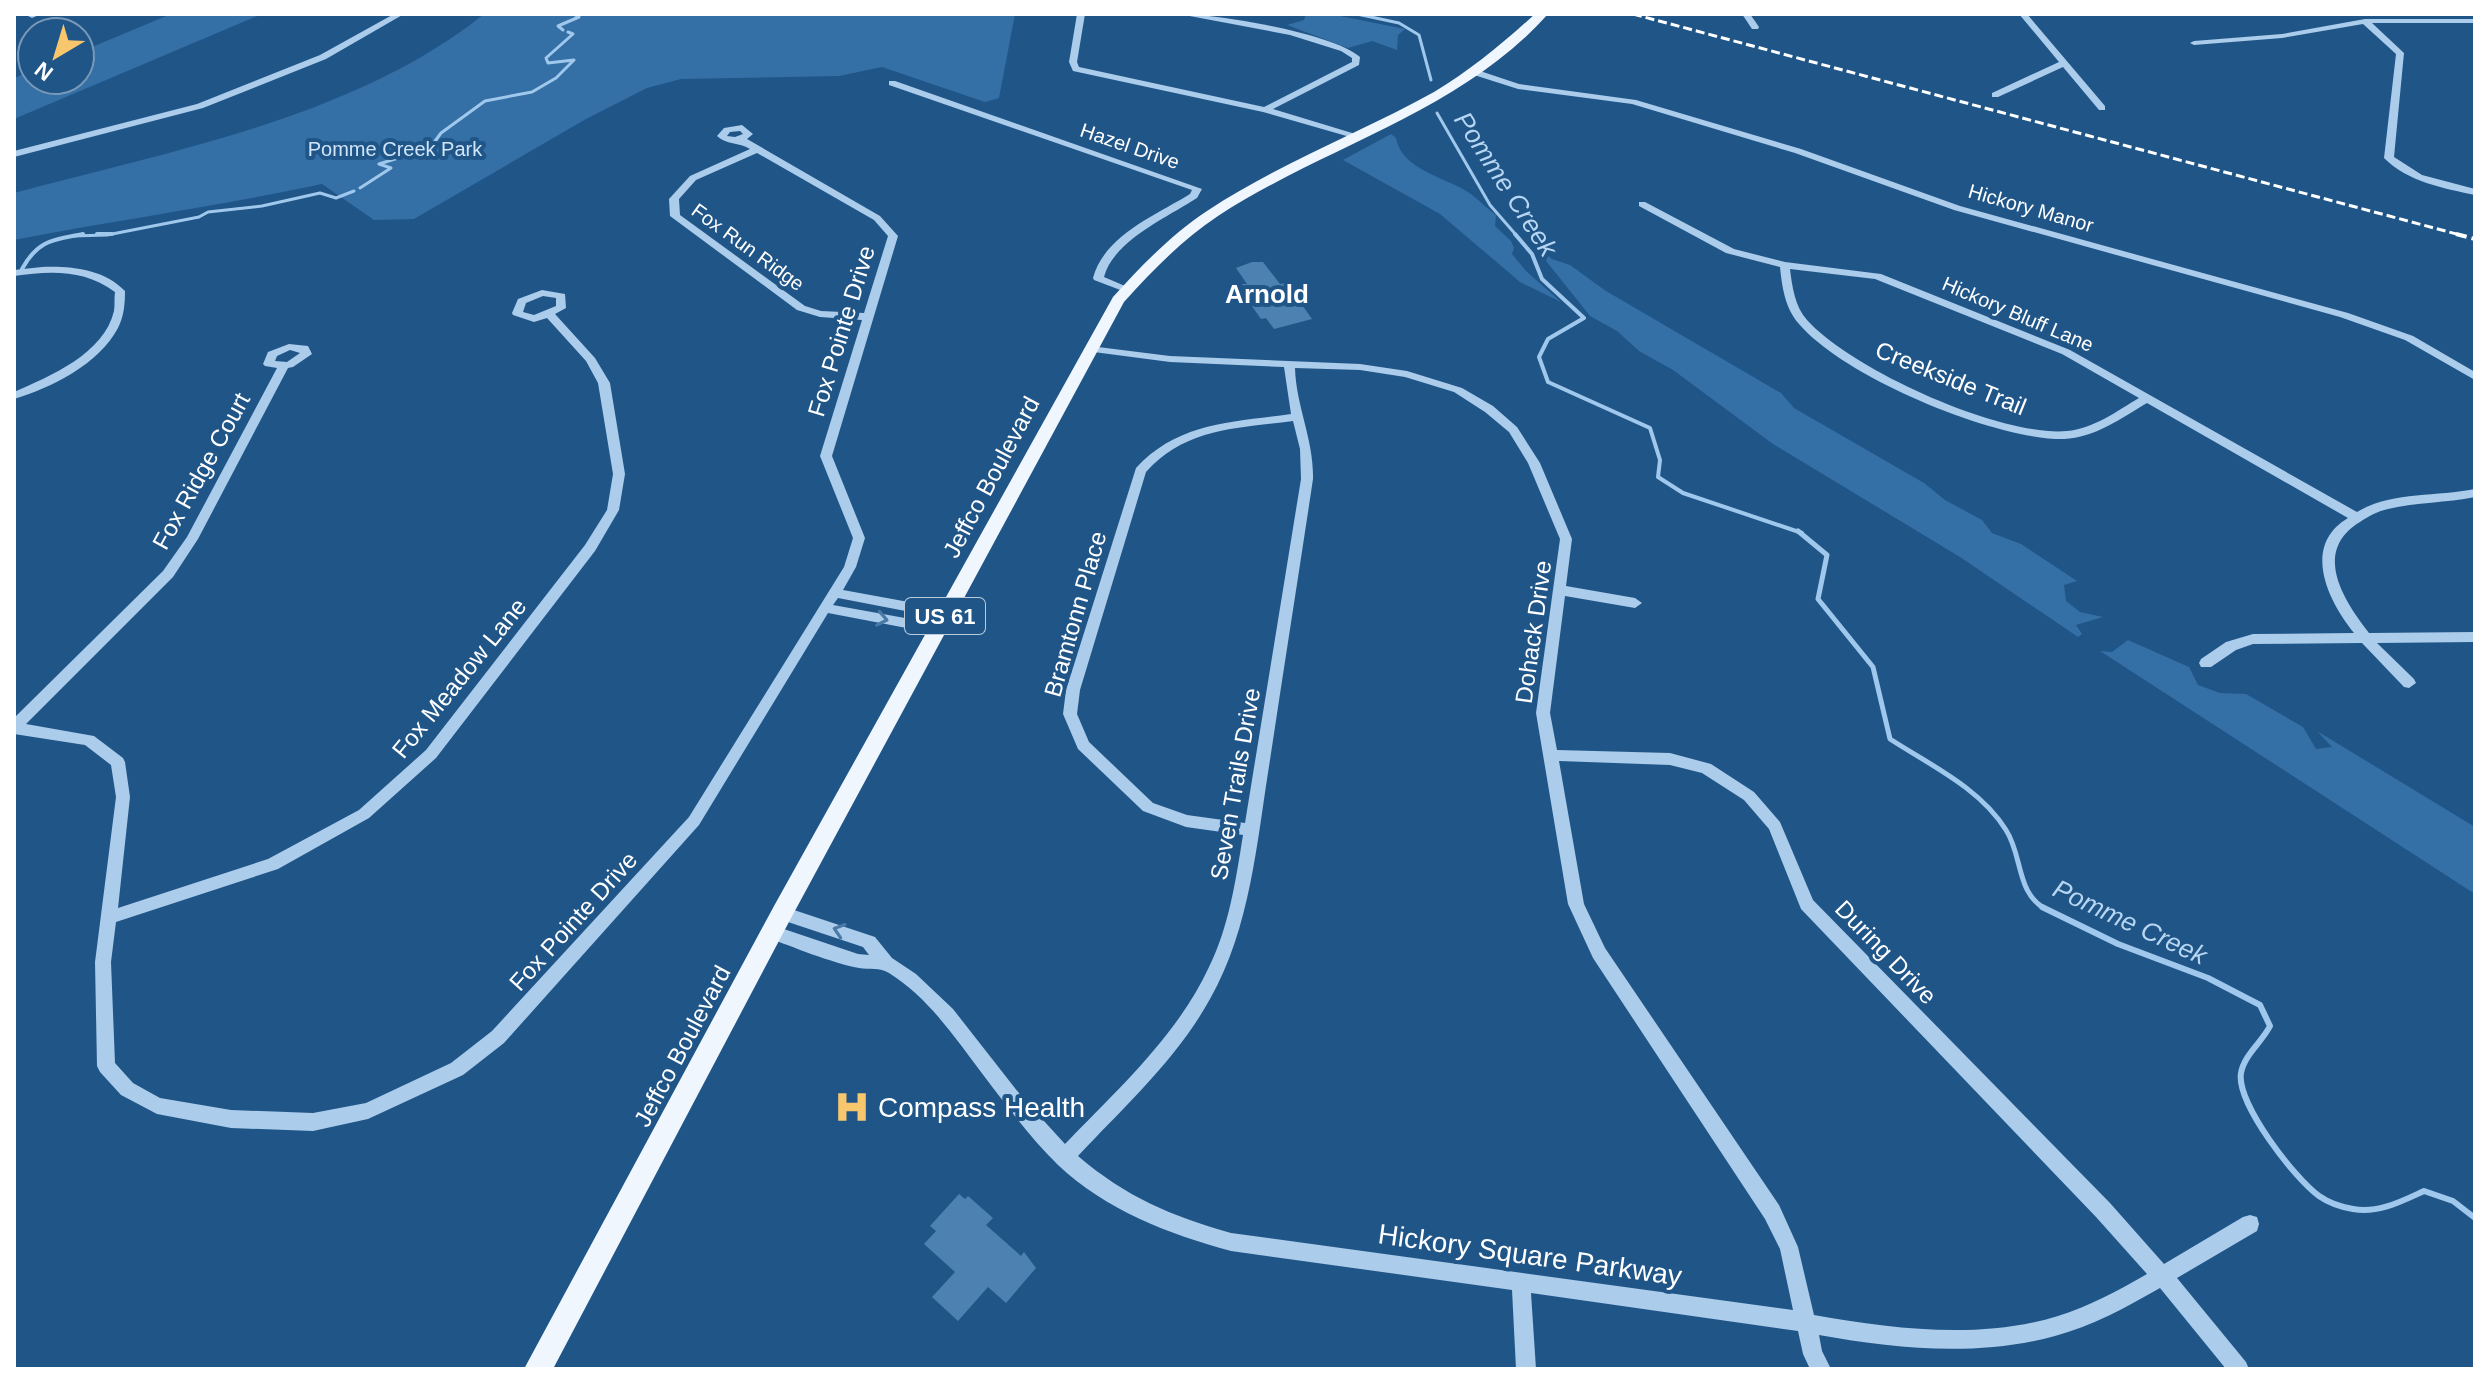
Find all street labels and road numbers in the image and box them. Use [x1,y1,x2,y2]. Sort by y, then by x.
street label: Hazel Drive [1078,119,1182,173]
street label: Hickory Manor [1966,180,2096,236]
street label: Fox Run Ridge [688,199,808,295]
street label: Fox Pointe Drive [802,242,880,420]
street label: Hickory Bluff Lane [1939,272,2097,356]
street label: Creekside Trail [1872,336,2030,420]
street label: Fox Ridge Court [147,388,255,554]
street label: Jeffco Boulevard [937,392,1045,562]
street label: Bramtonn Place [1038,528,1112,700]
street label: Dohack Drive [1510,559,1556,705]
street label: Fox Meadow Lane [386,593,532,763]
road number: US 61 [905,598,985,634]
street label: Seven Trails Drive [1205,686,1265,882]
street label: Fox Pointe Drive [504,846,642,996]
street label: During Drive [1830,895,1942,1009]
street label: Jeffco Boulevard [628,961,736,1131]
street label: Hickory Square Parkway [1376,1218,1684,1292]

